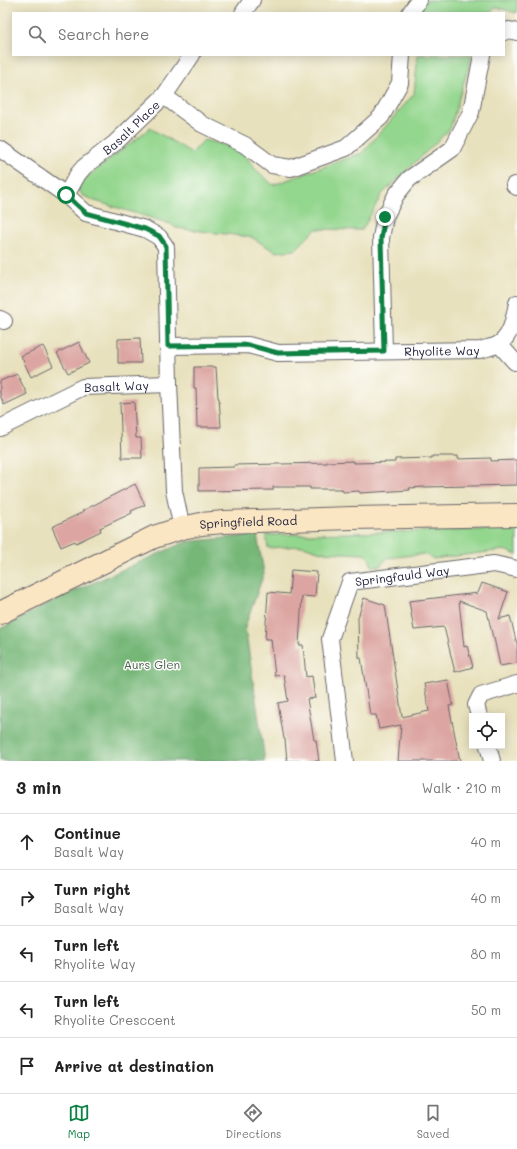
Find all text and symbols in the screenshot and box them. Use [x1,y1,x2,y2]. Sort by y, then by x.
search box [12,12,505,56]
icon: search [26,23,48,45]
text: Search here [58,24,149,44]
street label: Basalt Place [99,97,163,158]
route start [57,186,75,204]
route end [376,208,394,226]
street label: Rhyolite Way [404,342,480,359]
street label: Basalt Way [84,377,149,395]
street label: Springfield Road [199,512,298,532]
street label: Springfauld Way [354,562,450,589]
park label: Aurs Glen [124,656,180,672]
map controls [469,713,505,749]
button: locate [469,713,505,749]
text: 3 min [16,776,61,798]
text: Walk · 210 m [422,779,501,796]
text: Continue [54,823,121,843]
icon: ahead [16,831,38,853]
text: 40 m [471,833,501,850]
text: Basalt Way [54,843,124,860]
text: Turn right [54,879,131,899]
icon: right [16,887,38,909]
text: 40 m [471,889,501,906]
text: Basalt Way [54,899,124,916]
text: Turn left [54,935,119,955]
icon: left [16,943,38,965]
text: 80 m [471,945,501,962]
text: Rhyolite Way [54,955,136,972]
text: Turn left [54,991,119,1011]
icon: left [16,999,38,1021]
text: 50 m [471,1001,501,1018]
text: Rhyolite Cresccent [54,1011,176,1028]
icon: arrive [16,1055,38,1077]
text: Arrive at destination [54,1056,214,1076]
tab: Map [68,1102,90,1141]
tab: Directions [225,1102,281,1141]
tab: Saved [417,1102,449,1141]

